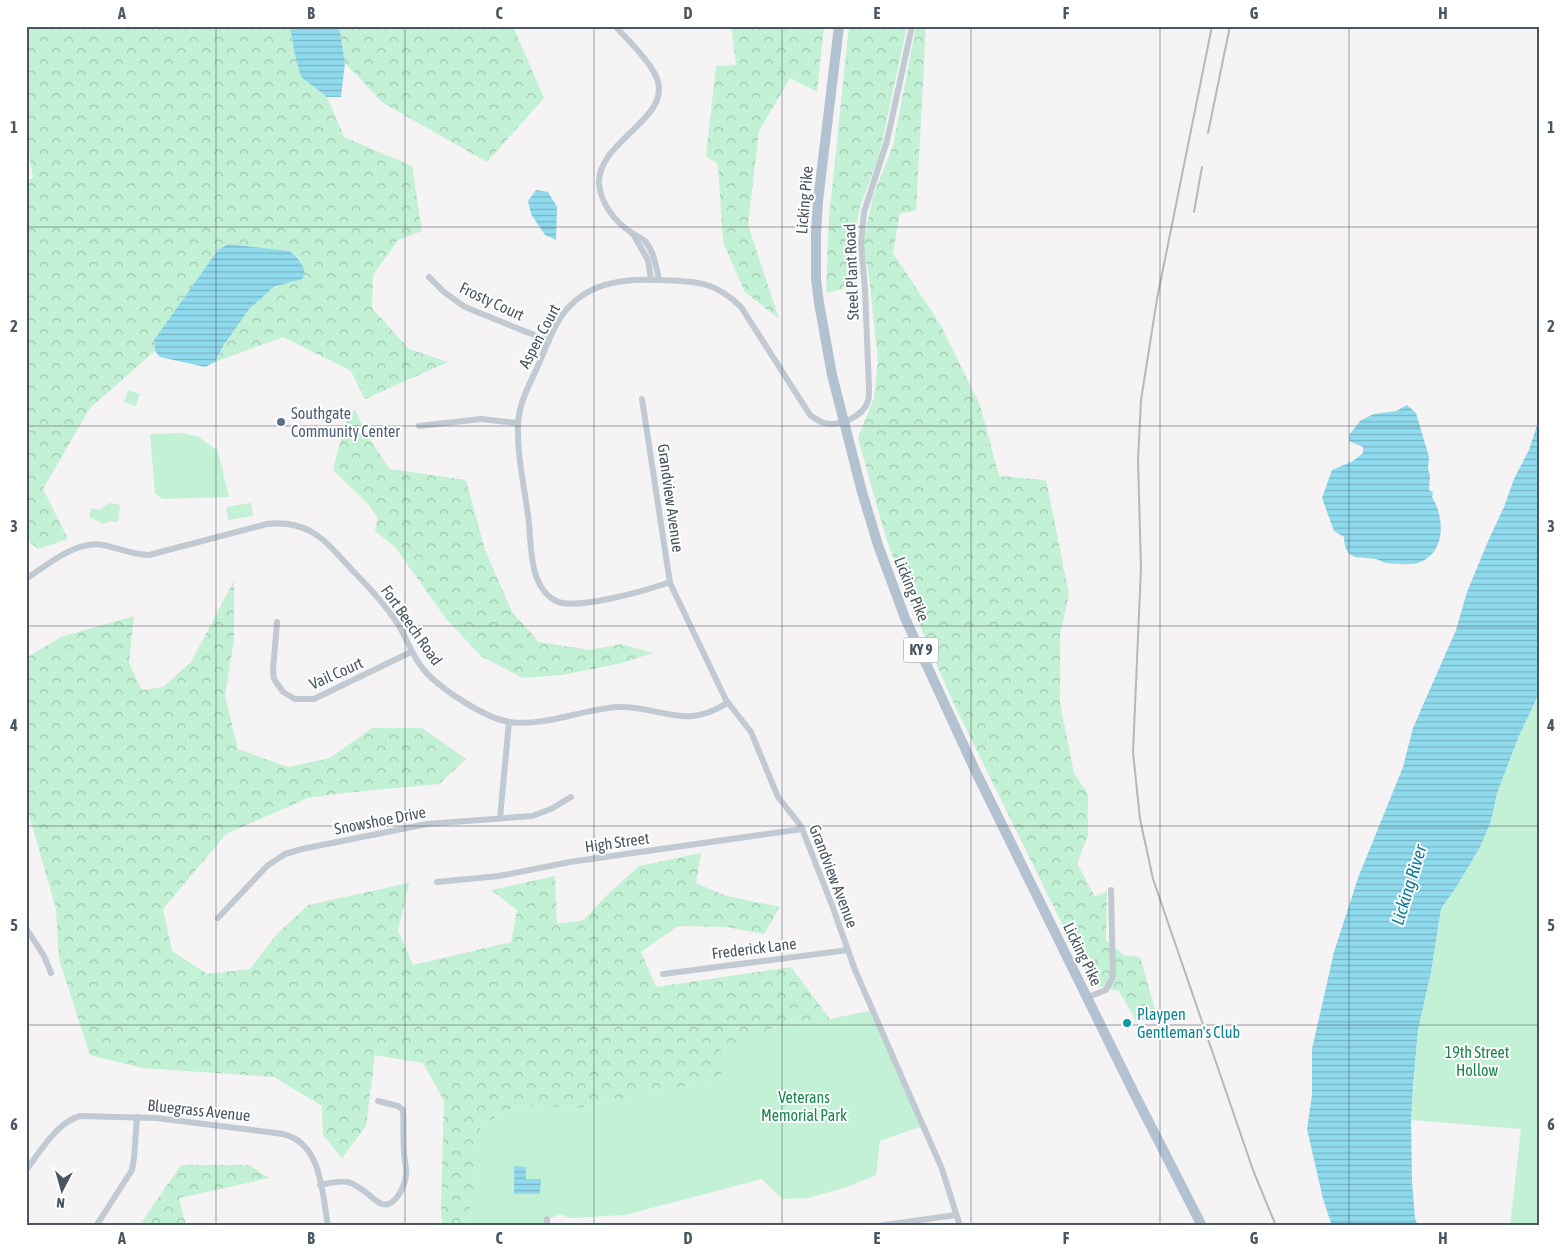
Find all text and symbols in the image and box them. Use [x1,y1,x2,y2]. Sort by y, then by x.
text: A [117,4,126,22]
text: B [307,4,315,22]
text: C [495,4,503,22]
text: D [684,4,693,22]
text: E [874,4,881,22]
text: F [1063,4,1070,22]
text: G [1250,4,1259,22]
text: H [1438,4,1448,22]
text: 1 [10,118,18,136]
text: 1 [1547,118,1555,136]
street label: Licking Pike [792,165,817,235]
street label: Steel Plant Road [840,223,862,321]
street label: Frosty Court [456,278,527,325]
street label: Aspen Court [515,301,564,372]
text: 2 [10,317,18,335]
text: 2 [1547,317,1555,335]
place label: Southgate Community Center [291,404,400,441]
marker: Southgate Community Center [275,416,287,428]
street label: Grandview Avenue [654,443,688,553]
text: 3 [10,517,18,535]
text: 3 [1547,517,1555,535]
street label: Licking Pike [890,554,933,624]
street label: Fort Beech Road [378,582,446,668]
road number: KY 9 [904,638,938,662]
street label: Vail Court [307,653,366,693]
text: 4 [9,716,18,734]
text: 4 [1546,716,1555,734]
street label: Snowshoe Drive [333,802,427,838]
street label: Grandview Avenue [806,822,862,930]
street label: High Street [584,829,651,856]
water label: Licking River [1386,842,1431,928]
text: 5 [10,916,18,934]
text: 5 [1547,916,1555,934]
street label: Licking Pike [1059,919,1106,989]
street label: Frederick Lane [711,934,797,962]
place label: Playpen Gentleman's Club [1137,1005,1240,1041]
marker: Playpen Gentleman's Club [1121,1017,1133,1029]
park label: 19th Street Hollow [1445,1043,1510,1079]
park label: Veterans Memorial Park [761,1088,847,1124]
street label: Bluegrass Avenue [147,1096,251,1125]
text: 6 [10,1115,18,1133]
text: 6 [1547,1115,1555,1133]
north arrow [38,1164,88,1214]
text: N [56,1195,66,1211]
text: A [117,1229,126,1247]
text: B [307,1229,315,1247]
text: C [495,1229,503,1247]
text: D [684,1229,693,1247]
text: E [874,1229,881,1247]
text: F [1063,1229,1070,1247]
text: G [1250,1229,1259,1247]
text: H [1438,1229,1448,1247]

